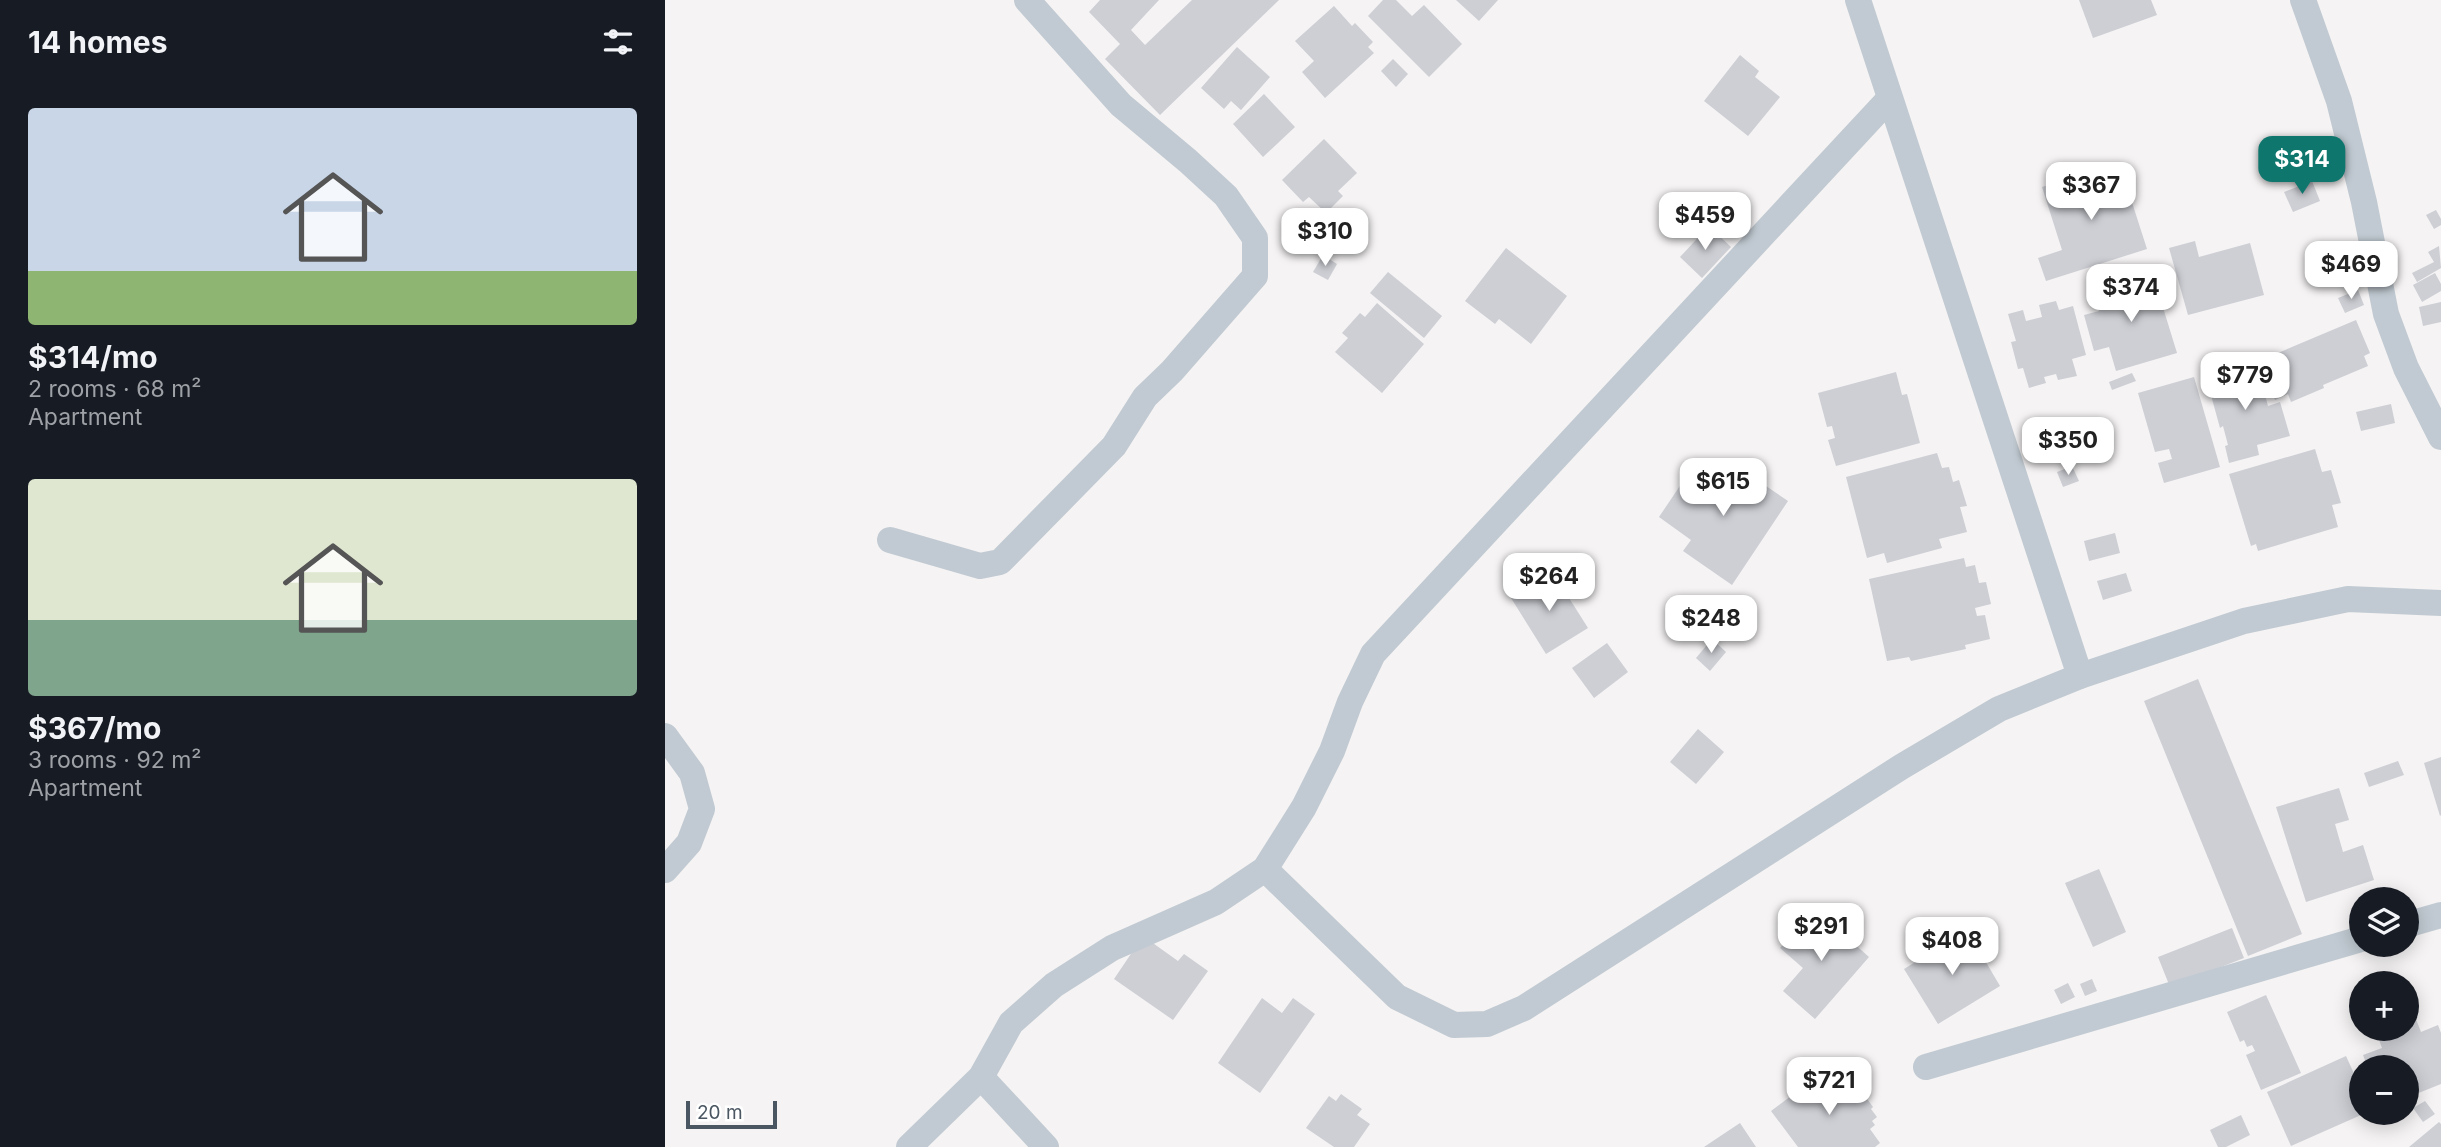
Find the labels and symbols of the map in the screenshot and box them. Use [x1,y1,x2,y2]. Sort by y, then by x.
pin: $314 [2261,136,2343,196]
pin: $367 [2050,162,2132,222]
pin: $459 [1664,192,1746,252]
pin: $310 [1284,208,1366,268]
pin: $469 [2310,242,2392,301]
pin: $374 [2090,264,2172,324]
pin: $779 [2204,352,2286,412]
pin: $350 [2027,418,2109,477]
pin: $615 [1682,458,1764,518]
pin: $264 [1508,554,1590,613]
pin: $248 [1670,596,1752,655]
pin: $291 [1780,904,1862,963]
pin: $408 [1911,918,1993,977]
pin: $721 [1788,1058,1870,1117]
scale bar [686,1098,777,1130]

